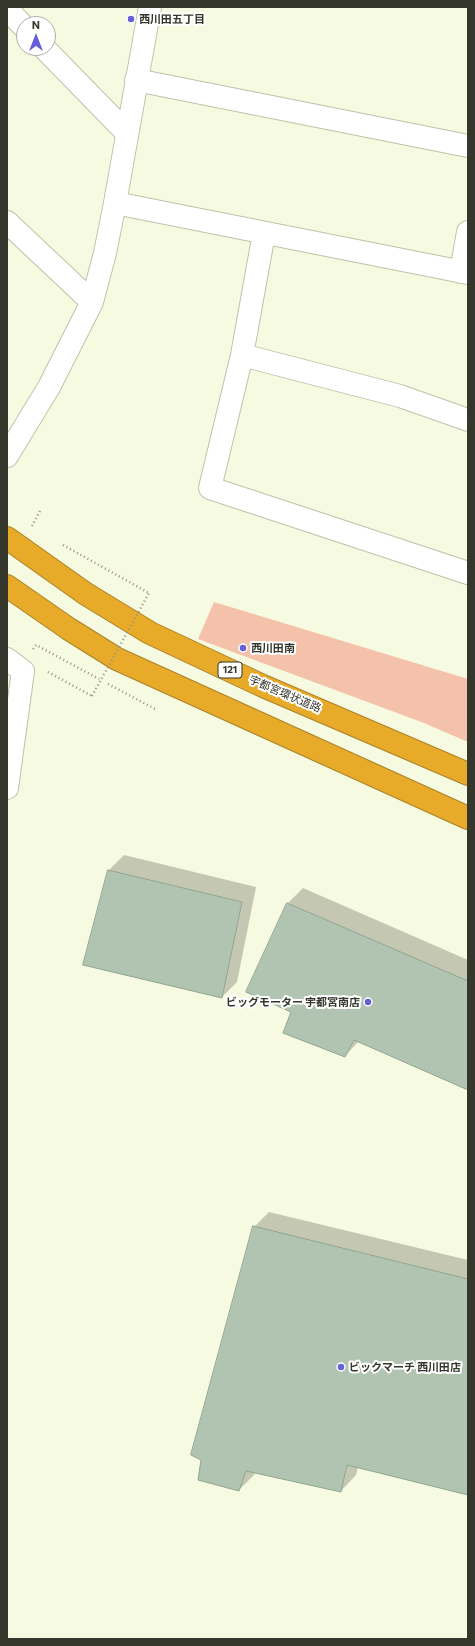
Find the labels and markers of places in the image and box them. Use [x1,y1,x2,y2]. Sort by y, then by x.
place label: 西川田五丁目 [139,12,205,26]
marker: 西川田五丁目 [126,14,136,24]
place label: 西川田南 [251,641,295,655]
marker: 西川田南 [238,643,248,653]
place label: ビッグモーター 宇都宮南店 [226,995,360,1009]
marker: ビッグモーター 宇都宮南店 [363,997,373,1007]
place label: ビックマーチ 西川田店 [349,1360,461,1374]
marker: ビックマーチ 西川田店 [336,1362,346,1372]

